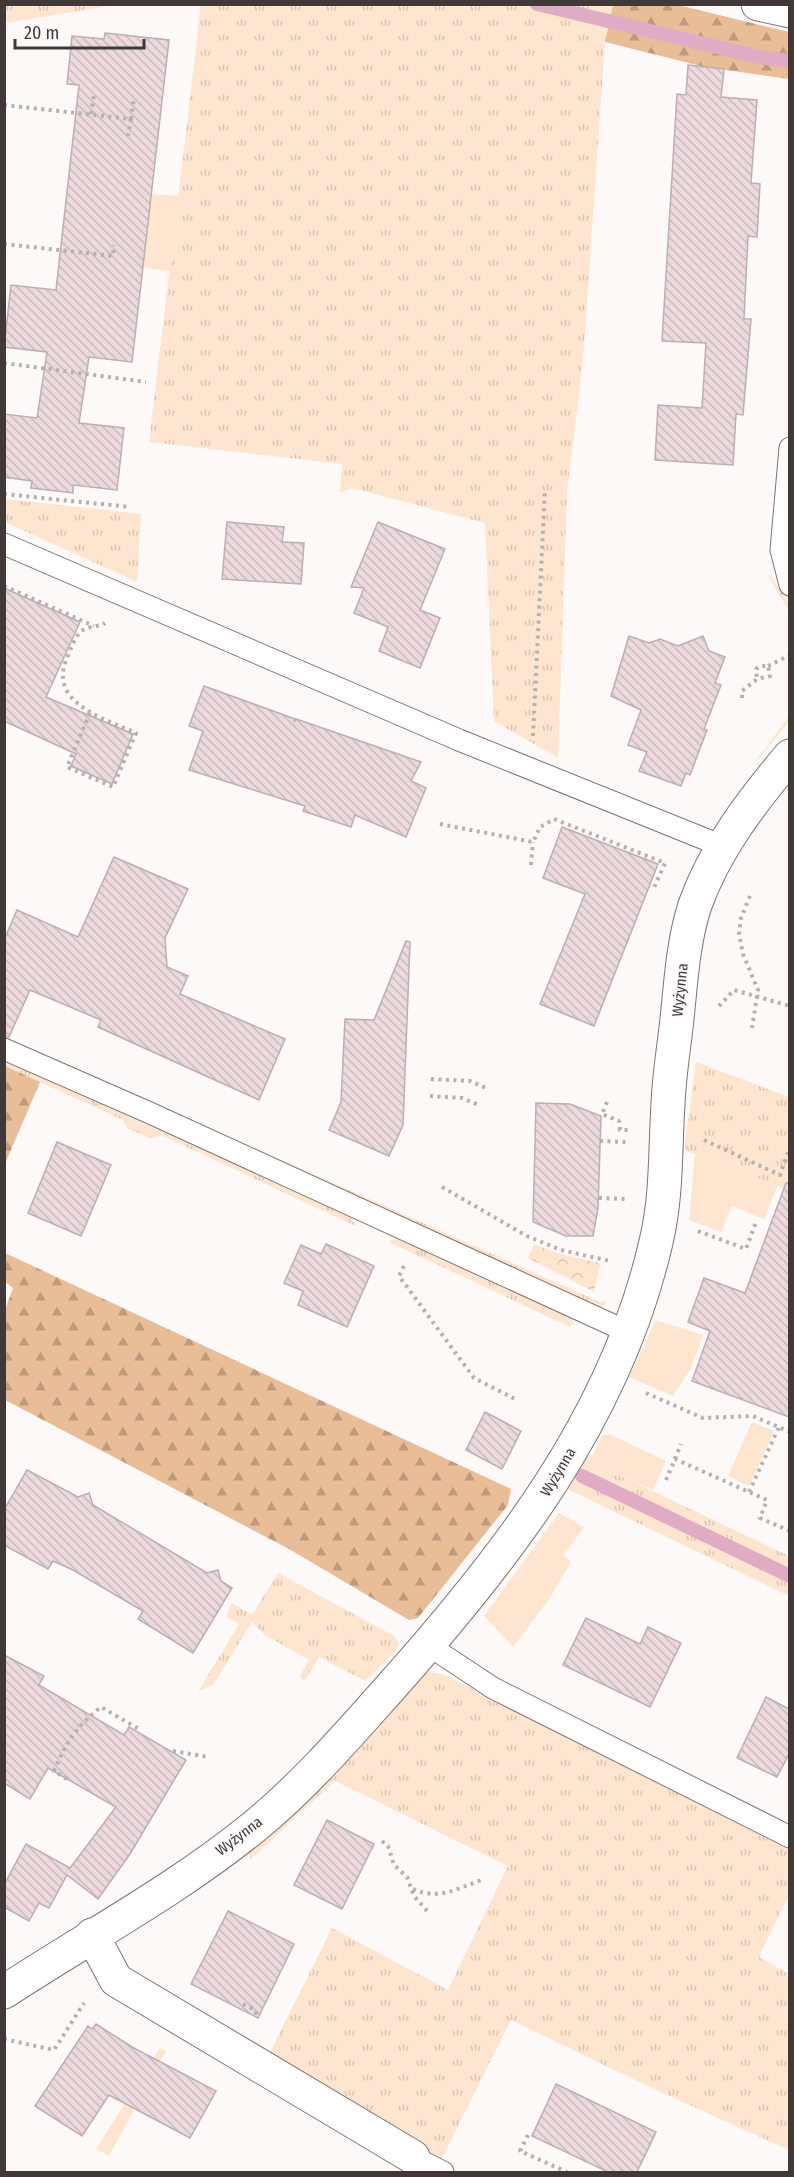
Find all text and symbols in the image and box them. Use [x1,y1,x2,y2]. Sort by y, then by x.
scale bar [15,12,144,50]
text: 20 m [24,22,59,44]
street label: Wyżynna [668,962,692,1018]
street label: Wyżynna [536,1444,580,1500]
street label: Wyżynna [212,1813,266,1859]

